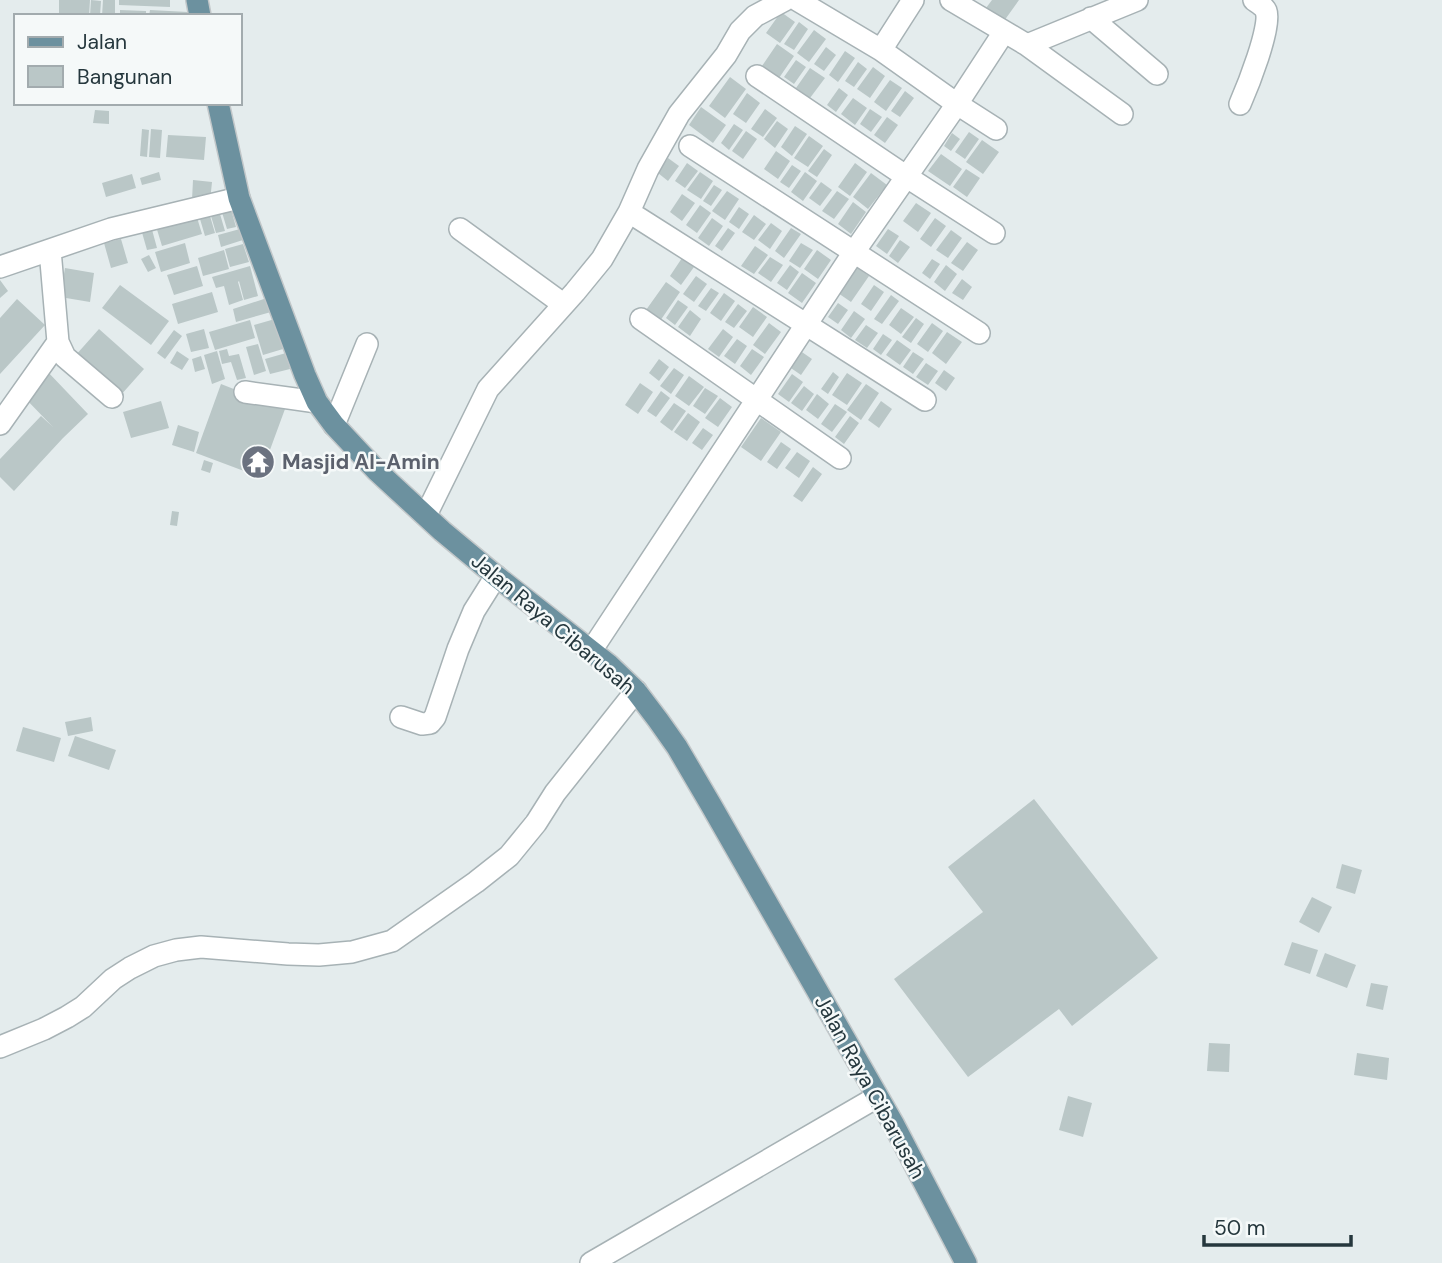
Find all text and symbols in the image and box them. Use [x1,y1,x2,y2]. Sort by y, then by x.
legend [14,14,242,105]
text: Jalan [77,28,127,56]
text: Bangunan [77,63,172,91]
temple icon: Masjid Al-Amin [239,443,277,481]
place label: Masjid Al-Amin [282,448,440,476]
street label: Jalan Raya Cibarusah [465,547,641,701]
street label: Jalan Raya Cibarusah [808,990,932,1184]
scale bar [1204,1204,1351,1248]
text: 50 m [1214,1214,1265,1242]

